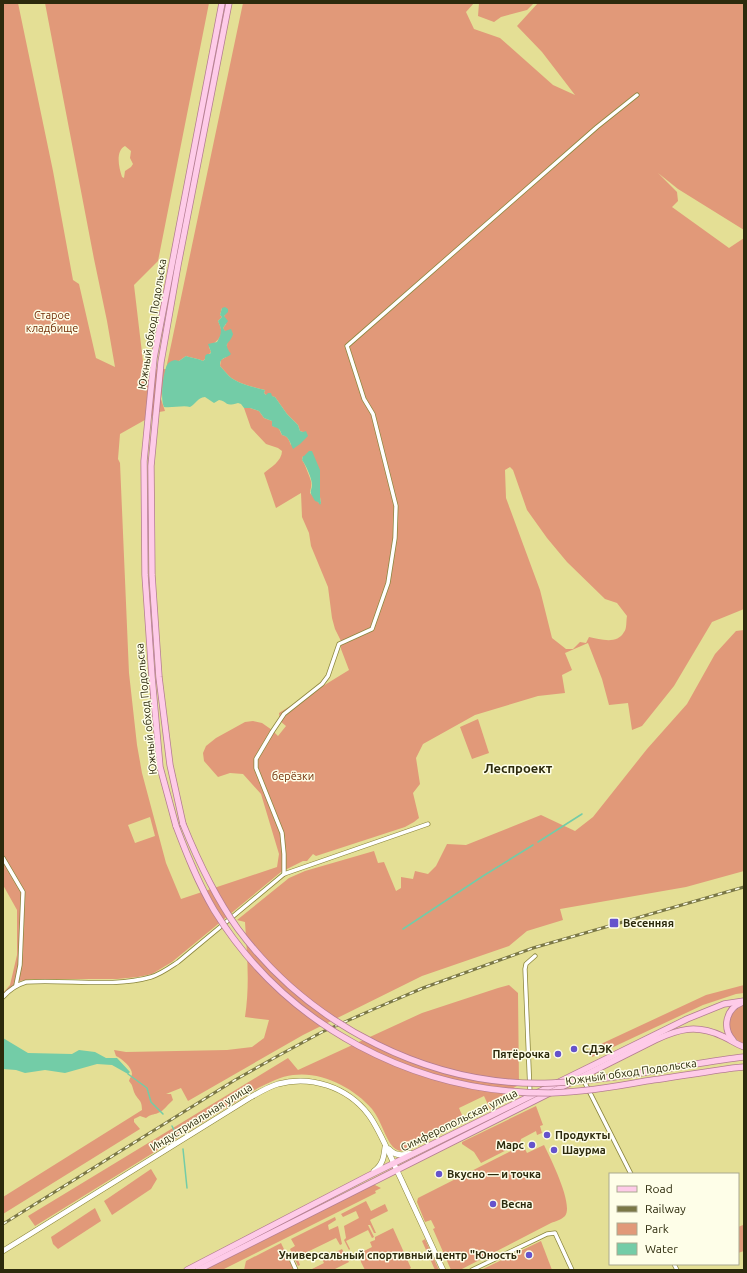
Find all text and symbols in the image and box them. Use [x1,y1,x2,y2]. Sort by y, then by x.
street label: Южный обход Подольска [136,258,168,390]
park label: Старое кладбище [26,309,78,334]
street label: Южный обход Подольска [133,643,159,775]
district label: Леспроект [484,761,553,775]
park label: берёзки [272,770,314,782]
marker: Весенняя [608,917,620,929]
place label: Весенняя [623,917,674,929]
place label: СДЭК [582,1043,613,1055]
marker: СДЭК [569,1044,579,1054]
place label: Пятёрочка [492,1048,550,1060]
marker: Пятёрочка [553,1049,563,1059]
street label: Южный обход Подольска [565,1057,697,1087]
street label: Индустриальная улица [148,1081,254,1153]
street label: Симферопольская улица [399,1086,519,1154]
place label: Продукты [555,1129,610,1141]
marker: Продукты [542,1130,552,1140]
place label: Марс [496,1139,525,1151]
marker: Марс [527,1140,537,1150]
place label: Шаурма [562,1144,606,1156]
marker: Шаурма [549,1145,559,1155]
place label: Вкусно — и точка [447,1168,541,1180]
marker: Вкусно — и точка [434,1169,444,1179]
legend [609,1173,739,1265]
text: Road [645,1182,673,1195]
place label: Весна [501,1198,533,1210]
marker: Весна [488,1199,498,1209]
text: Railway [645,1202,686,1215]
text: Park [645,1222,669,1235]
text: Water [645,1242,678,1255]
place label: Универсальный спортивный центр "Юность" [279,1249,521,1261]
marker: Универсальный спортивный центр "Юность" [524,1250,534,1260]

